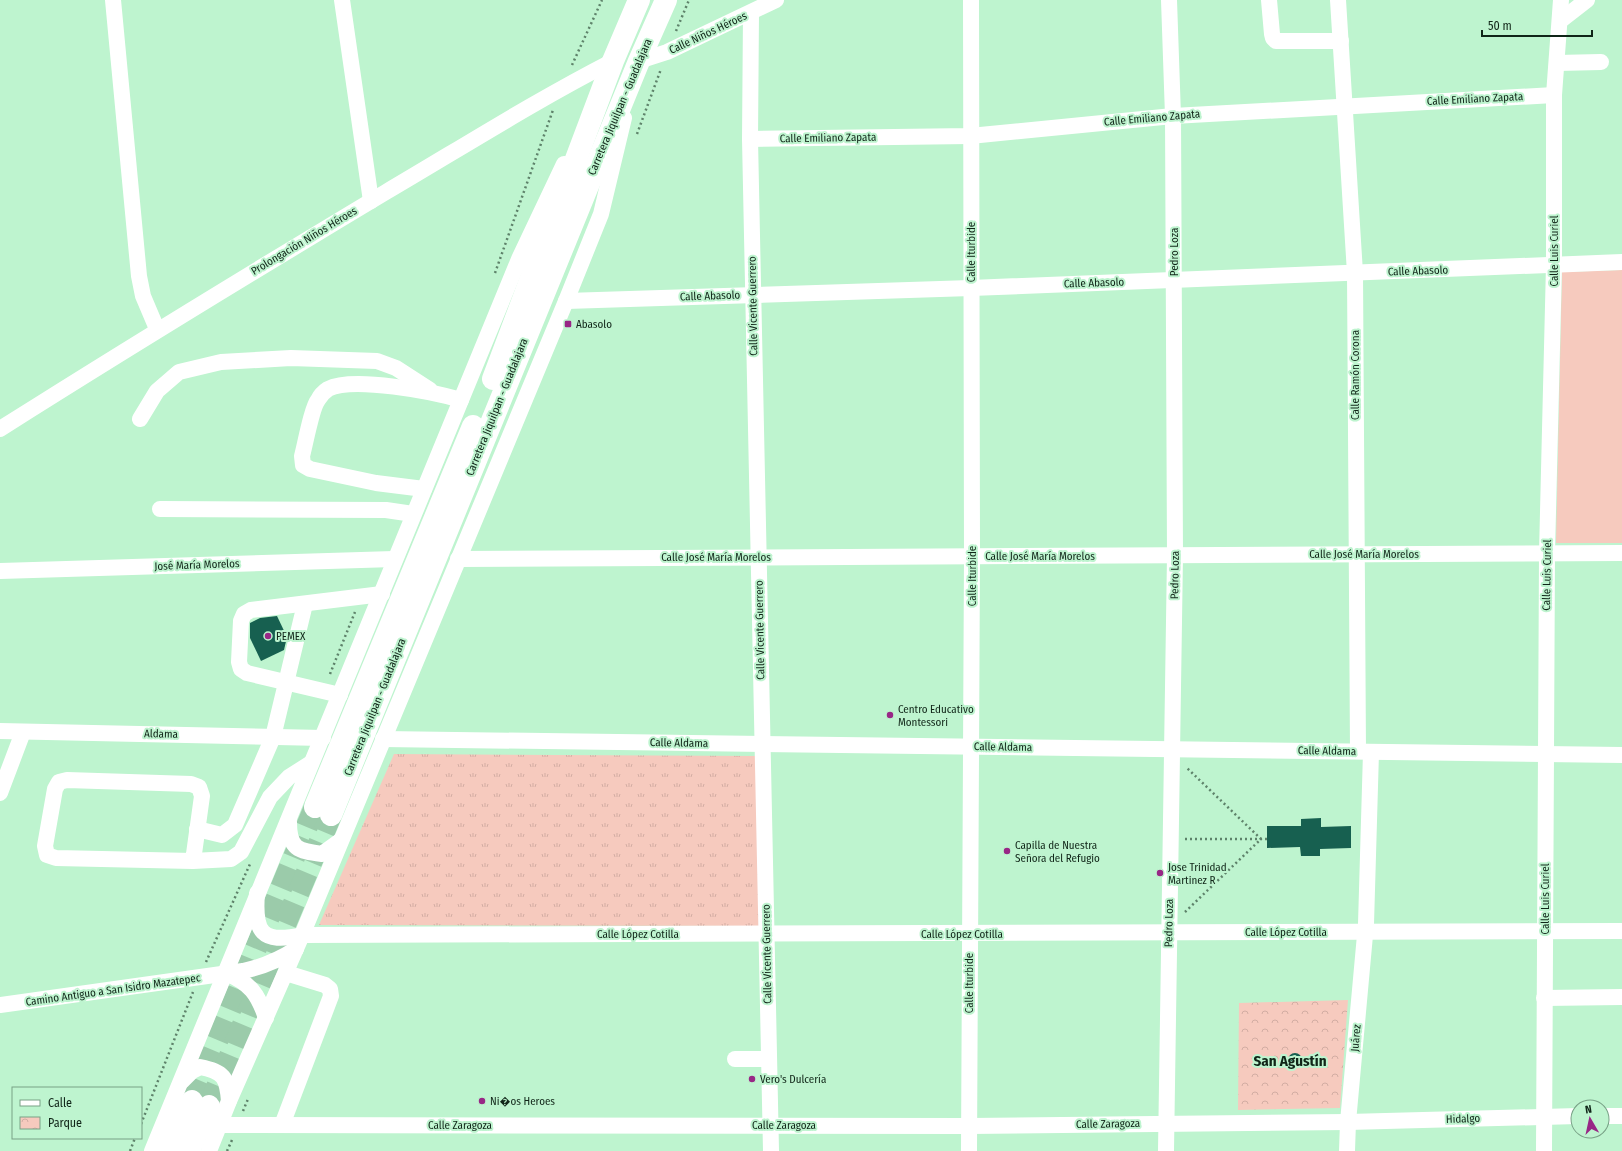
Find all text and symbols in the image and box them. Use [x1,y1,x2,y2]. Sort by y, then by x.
street label: Calle Niños Héroes [667,9,749,57]
scale bar [1482,12,1592,38]
text: 50 m [1488,19,1512,33]
street label: Carretera Jiquilpan - Guadalajara [585,37,655,177]
street label: Calle Emiliano Zapata [1426,90,1524,108]
street label: Calle Emiliano Zapata [1103,107,1201,129]
street label: Calle Emiliano Zapata [780,131,876,145]
street label: Prolongación Niños Héroes [249,204,360,278]
street label: Calle Luis Curiel [1548,215,1561,287]
street label: Calle Iturbide [965,222,978,282]
street label: Pedro Loza [1168,228,1181,276]
street label: Calle Vicente Guerrero [746,256,760,356]
street label: Calle Abasolo [1388,263,1449,279]
street label: Calle Abasolo [1064,275,1125,291]
street label: Calle Abasolo [680,288,741,304]
place label: Abasolo [576,318,612,331]
marker: Abasolo [563,319,573,329]
street label: Calle Ramón Corona [1349,330,1362,420]
street label: Carretera Jiquilpan - Guadalajara [463,336,531,478]
street label: Calle Luis Curiel [1540,539,1554,611]
street label: Calle Iturbide [966,546,979,606]
street label: Calle José María Morelos [1309,548,1419,561]
street label: Calle José María Morelos [985,550,1095,563]
street label: Calle José María Morelos [661,551,771,564]
street label: Pedro Loza [1168,551,1182,599]
street label: José María Morelos [154,557,240,573]
street label: Calle Vicente Guerrero [753,580,767,680]
place label: PEMEX [276,630,306,643]
marker: PEMEX [263,631,273,641]
street label: Carretera Jiquilpan - Guadalajara [341,636,409,778]
place label: Centro Educativo Montessori [898,703,974,729]
marker: Centro Educativo Montessori [885,710,895,720]
street label: Aldama [144,727,178,741]
street label: Calle Aldama [650,736,708,750]
street label: Calle Aldama [974,740,1032,754]
street label: Calle Aldama [1298,744,1356,758]
place label: Capilla de Nuestra Señora del Refugio [1015,839,1100,865]
marker: Capilla de Nuestra Señora del Refugio [1002,846,1012,856]
place label: Jose Trinidad Martinez R [1168,861,1227,887]
street label: Calle Luis Curiel [1539,863,1552,935]
marker: Jose Trinidad Martinez R [1155,868,1165,878]
street label: Pedro Loza [1162,899,1176,947]
street label: Calle Vicente Guerrero [760,904,774,1004]
street label: Calle López Cotilla [1245,926,1327,939]
street label: Calle López Cotilla [597,928,679,941]
street label: Calle López Cotilla [921,928,1003,941]
street label: Calle Iturbide [963,953,976,1013]
street label: Camino Antiguo a San Isidro Mazatepec [25,971,202,1009]
street label: Juárez [1348,1023,1364,1052]
district label: San Agustín [1253,1052,1327,1070]
place label: Vero's Dulcería [760,1073,826,1086]
marker: Vero's Dulcería [747,1074,757,1084]
legend [12,1087,142,1139]
place label: Ni�os Heroes [490,1095,555,1108]
text: Calle [48,1096,72,1110]
marker: Ni�os Heroes [477,1096,487,1106]
north arrow [1570,1099,1610,1139]
text: N [1584,1103,1593,1117]
street label: Hidalgo [1446,1112,1481,1126]
text: Parque [48,1116,82,1130]
street label: Calle Zaragoza [1076,1117,1140,1131]
street label: Calle Zaragoza [428,1119,492,1132]
street label: Calle Zaragoza [752,1119,816,1132]

